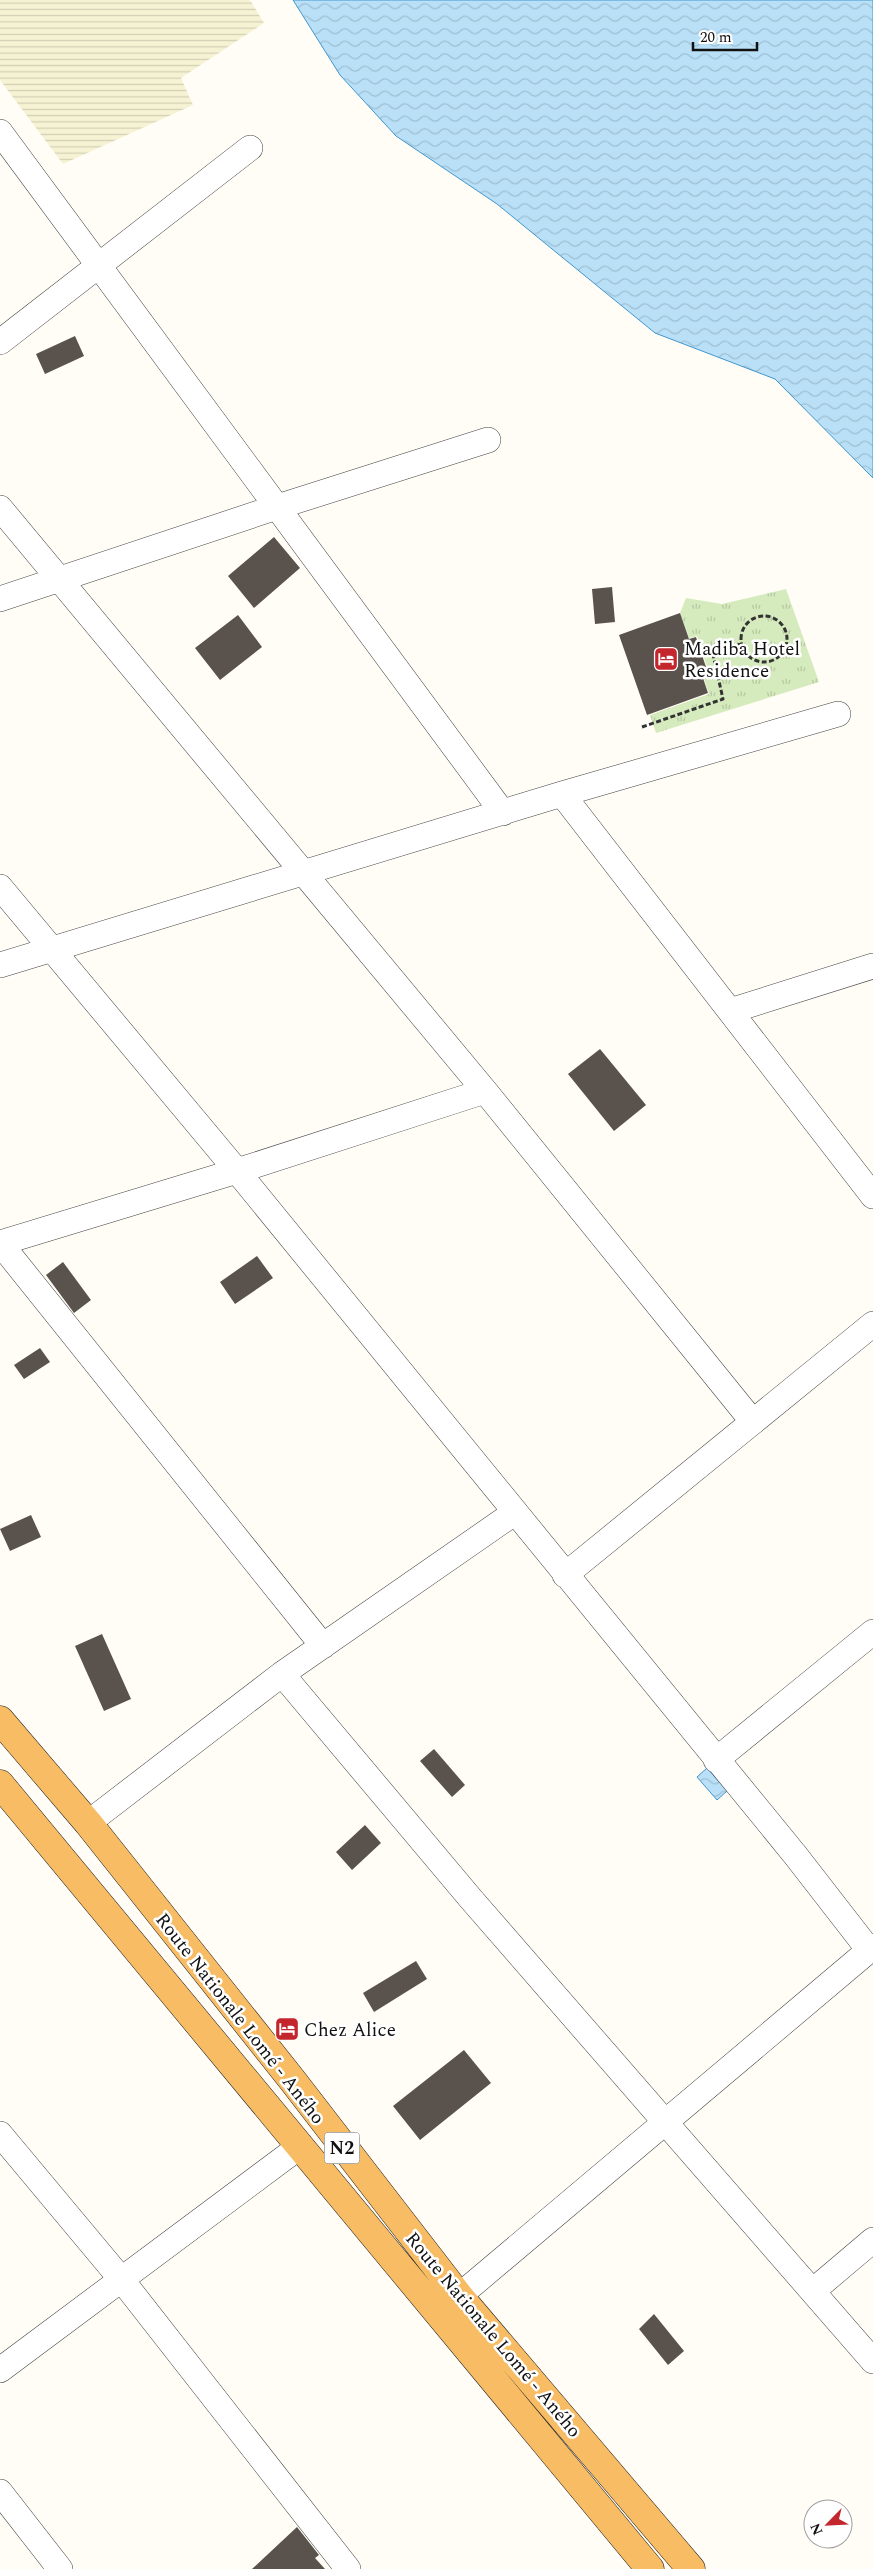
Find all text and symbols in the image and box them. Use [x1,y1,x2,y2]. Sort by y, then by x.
scale bar [693,20,757,52]
text: 20 m [700,26,732,49]
place label: Madiba Hotel Residence [684,635,800,686]
hotel icon: Madiba Hotel Residence [653,646,679,672]
street label: Route Nationale Lomé - Aného [148,1907,332,2131]
hotel icon: Chez Alice [274,2016,300,2042]
place label: Chez Alice [304,2016,396,2045]
road number: N2 [324,2132,360,2164]
street label: Route Nationale Lomé - Aného [398,2226,588,2444]
north arrow [803,2499,853,2549]
text: N [805,2520,828,2539]

